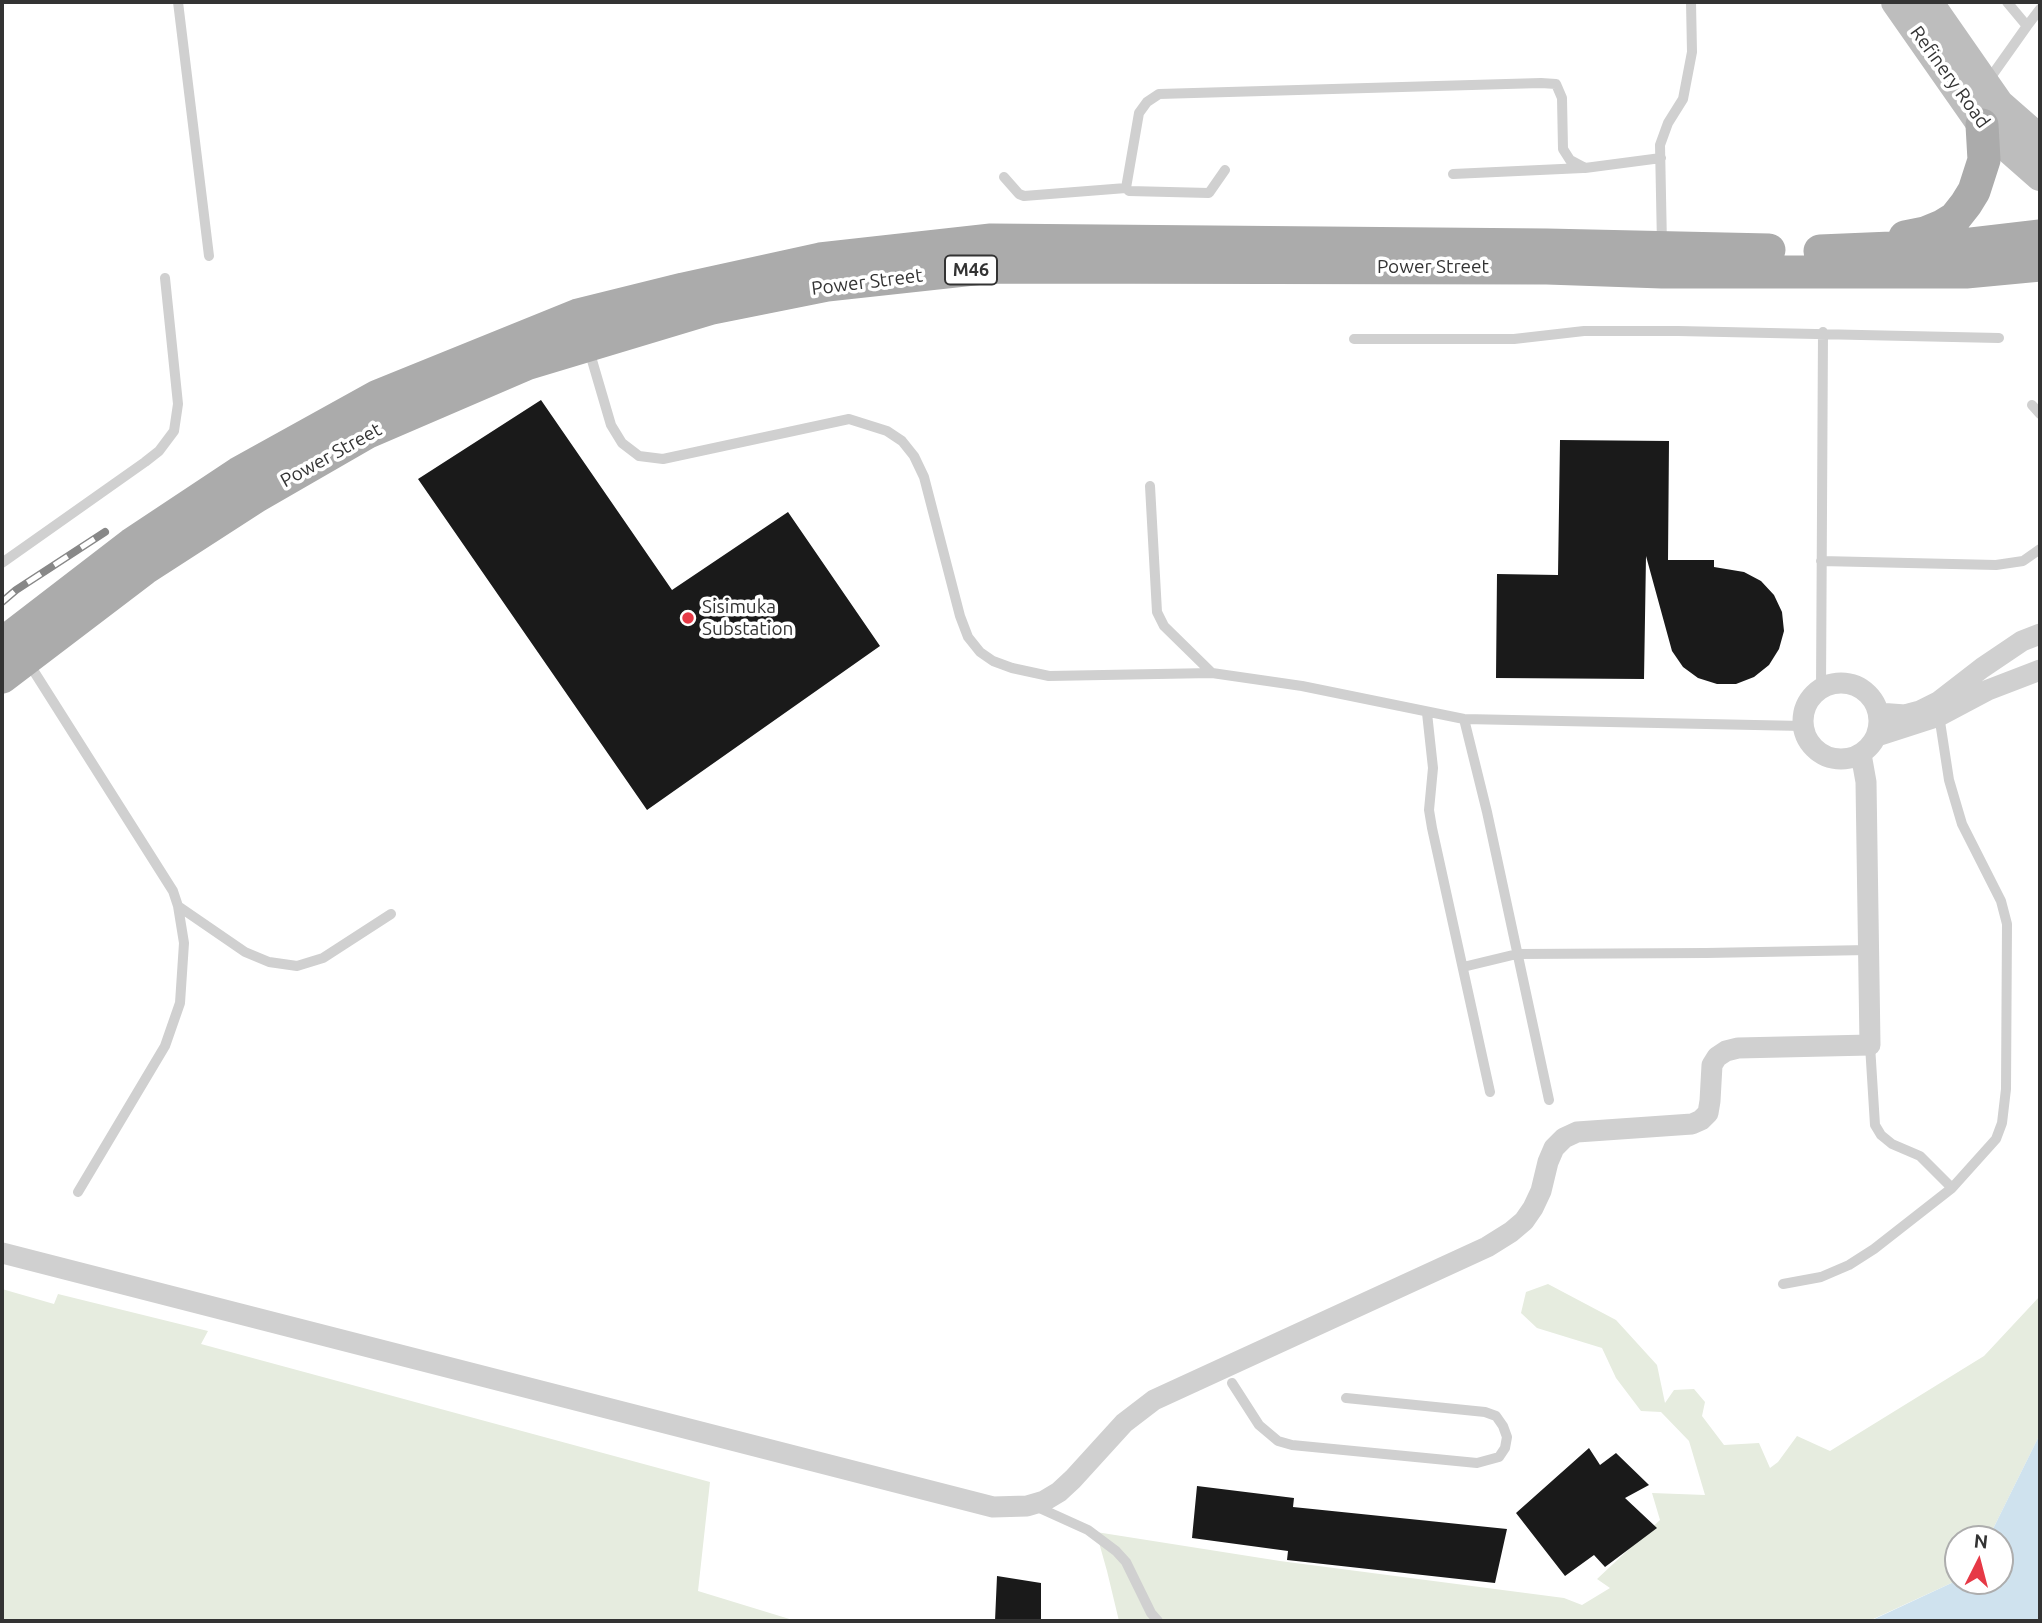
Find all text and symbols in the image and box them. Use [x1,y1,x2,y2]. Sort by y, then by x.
street label: Refinery Road [1905,22,1995,132]
road number: M46 [945,256,997,284]
street label: Power Street [1377,256,1489,278]
street label: Power Street [810,264,924,300]
street label: Power Street [276,418,386,492]
place label: Sisimuka Substation [702,596,793,640]
marker: Sisimuka Substation [680,610,696,626]
north arrow [1944,1525,2014,1595]
text: N [1973,1529,1989,1553]

